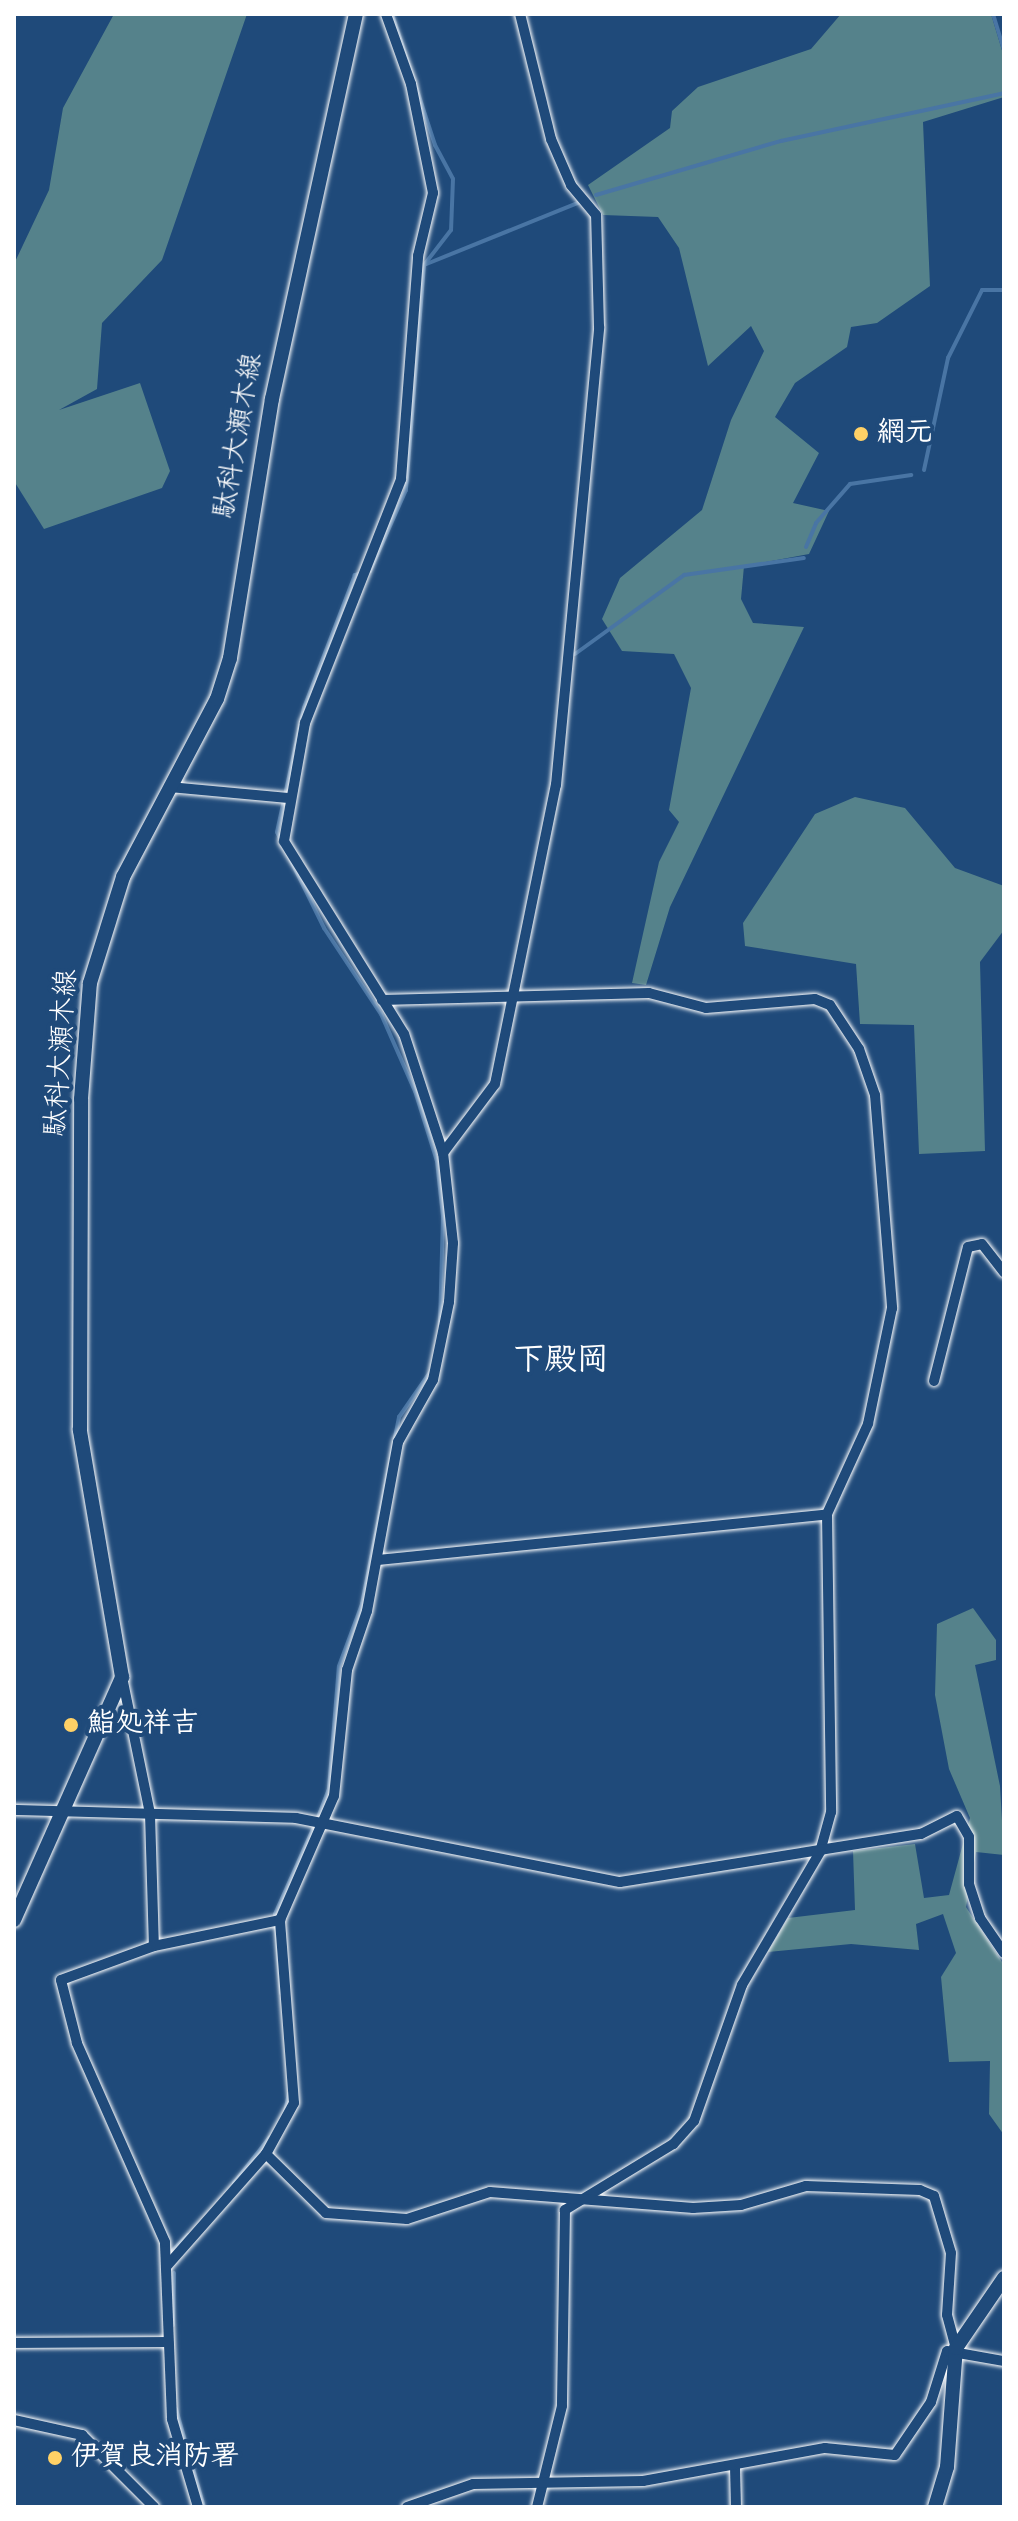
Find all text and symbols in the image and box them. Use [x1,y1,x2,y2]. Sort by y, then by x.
street label: 駄科大瀬木線 [209,350,271,522]
place label: 網元 [877,417,933,451]
marker: 網元 [852,425,870,443]
street label: 駄科大瀬木線 [40,968,86,1138]
district label: 下殿岡 [513,1343,609,1381]
place label: 鮨処祥吉 [87,1708,199,1742]
marker: 鮨処祥吉 [62,1716,80,1734]
place label: 伊賀良消防署 [71,2441,239,2475]
marker: 伊賀良消防署 [46,2449,64,2467]

